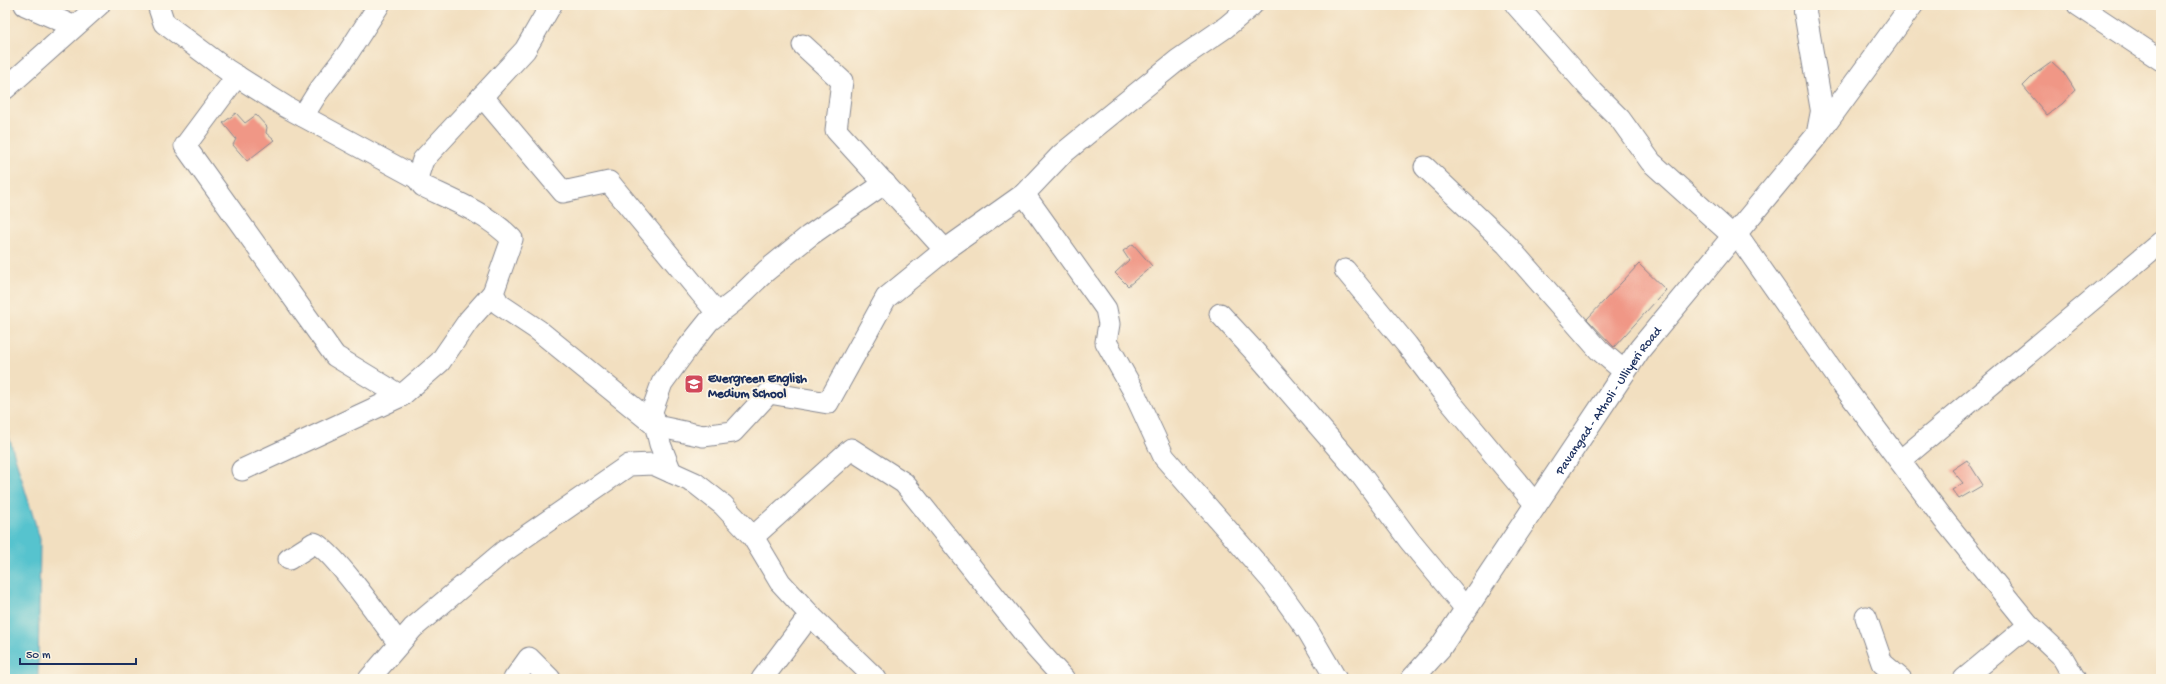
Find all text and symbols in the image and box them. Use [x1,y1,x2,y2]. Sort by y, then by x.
street label: Pavangad - Atholi - Ulliyeri Road [1552,323,1666,479]
place label: Evergreen English Medium School [708,372,807,402]
school or university icon: Evergreen English Medium School [683,373,705,395]
scale bar [20,640,136,666]
text: 50 m [26,649,51,663]

